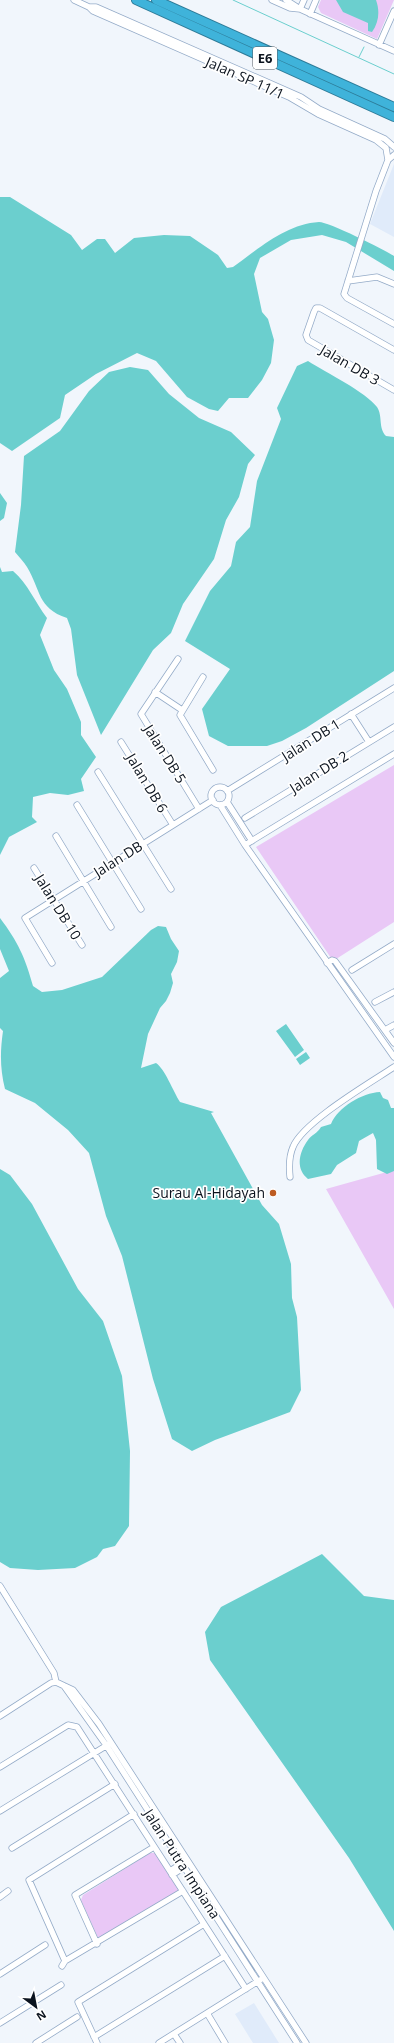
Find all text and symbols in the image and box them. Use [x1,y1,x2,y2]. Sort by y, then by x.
road number: E6 [253,47,277,69]
street label: Jalan SP 11/1 [201,51,287,103]
street label: Jalan DB 3 [315,339,384,389]
street label: Jalan DB 1 [276,714,344,766]
street label: Jalan DB 5 [139,719,191,787]
street label: Jalan DB 2 [284,746,352,798]
street label: Jalan DB 6 [121,748,173,816]
street label: Jalan DB [88,836,146,882]
street label: Jalan DB 10 [30,869,86,943]
place label: Surau Al-Hidayah [153,1183,265,1202]
marker: Surau Al-Hidayah [268,1188,278,1198]
street label: Jalan Putra Impiana [139,1803,225,1922]
north arrow [16,1987,56,2027]
text: N [34,2007,49,2025]

